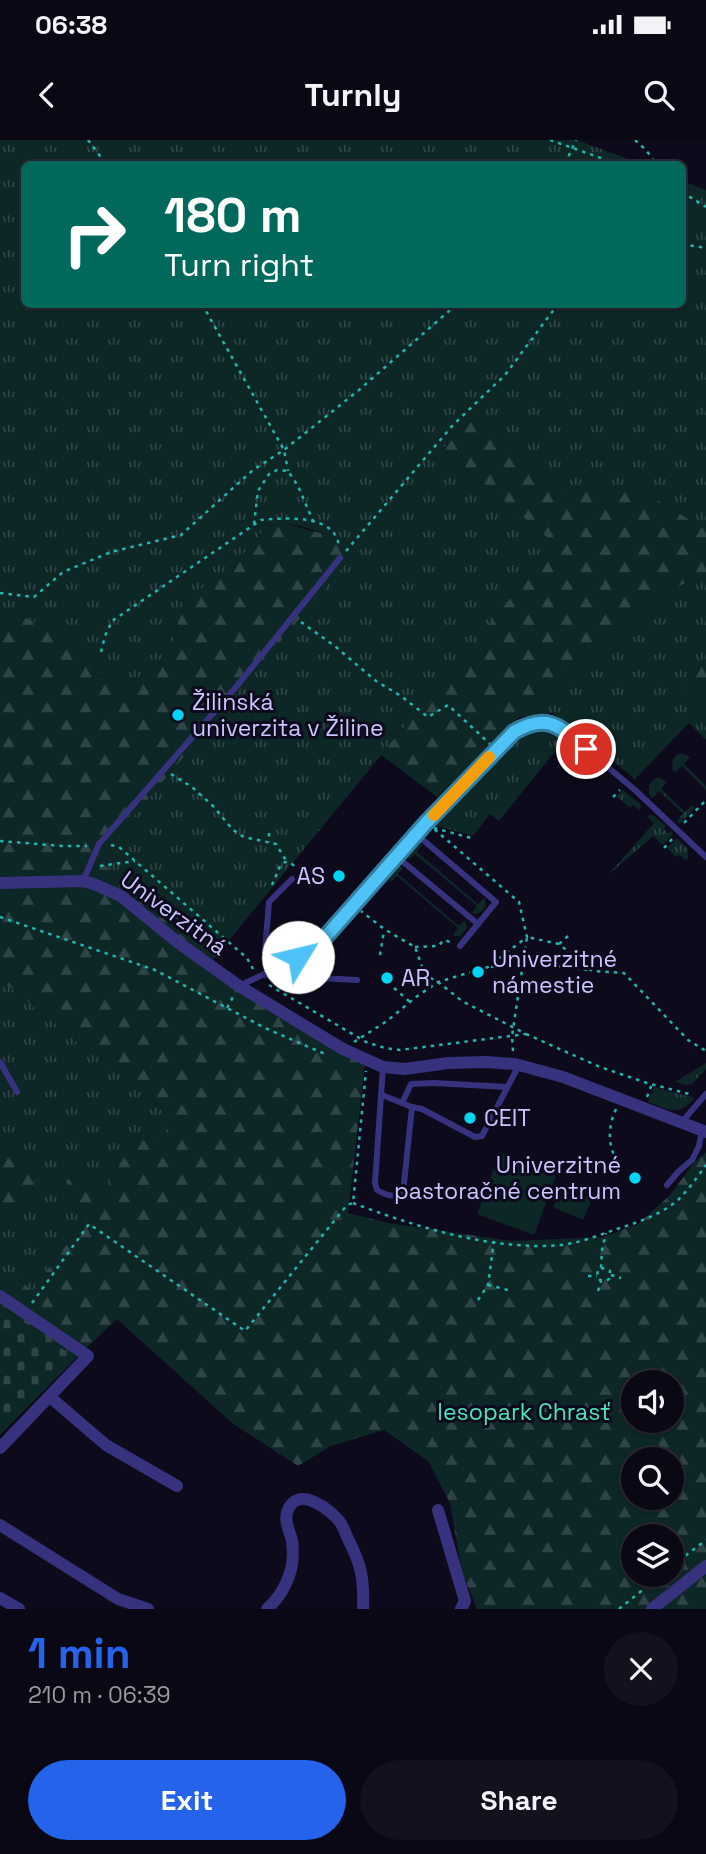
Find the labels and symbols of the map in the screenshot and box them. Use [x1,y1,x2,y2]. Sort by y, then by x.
place label: Žilinská univerzita v Žiline [192,687,384,743]
marker: Žilinská univerzita v Žiline [170,707,186,723]
pin [556,719,616,779]
place label: AS [296,861,325,891]
street label: Univerzitná [115,864,233,962]
marker: AS [331,868,347,884]
position arrow [261,920,335,994]
place label: Univerzitné námestie [492,944,617,1000]
place label: AR [401,963,430,993]
marker: Univerzitné námestie [470,964,486,980]
marker: AR [379,970,395,986]
place label: CEIT [484,1103,531,1133]
marker: CEIT [462,1110,478,1126]
place label: Univerzitné pastoračné centrum [394,1150,621,1206]
marker: Univerzitné pastoračné centrum [627,1170,643,1186]
park label: lesopark Chrasť [437,1397,611,1427]

